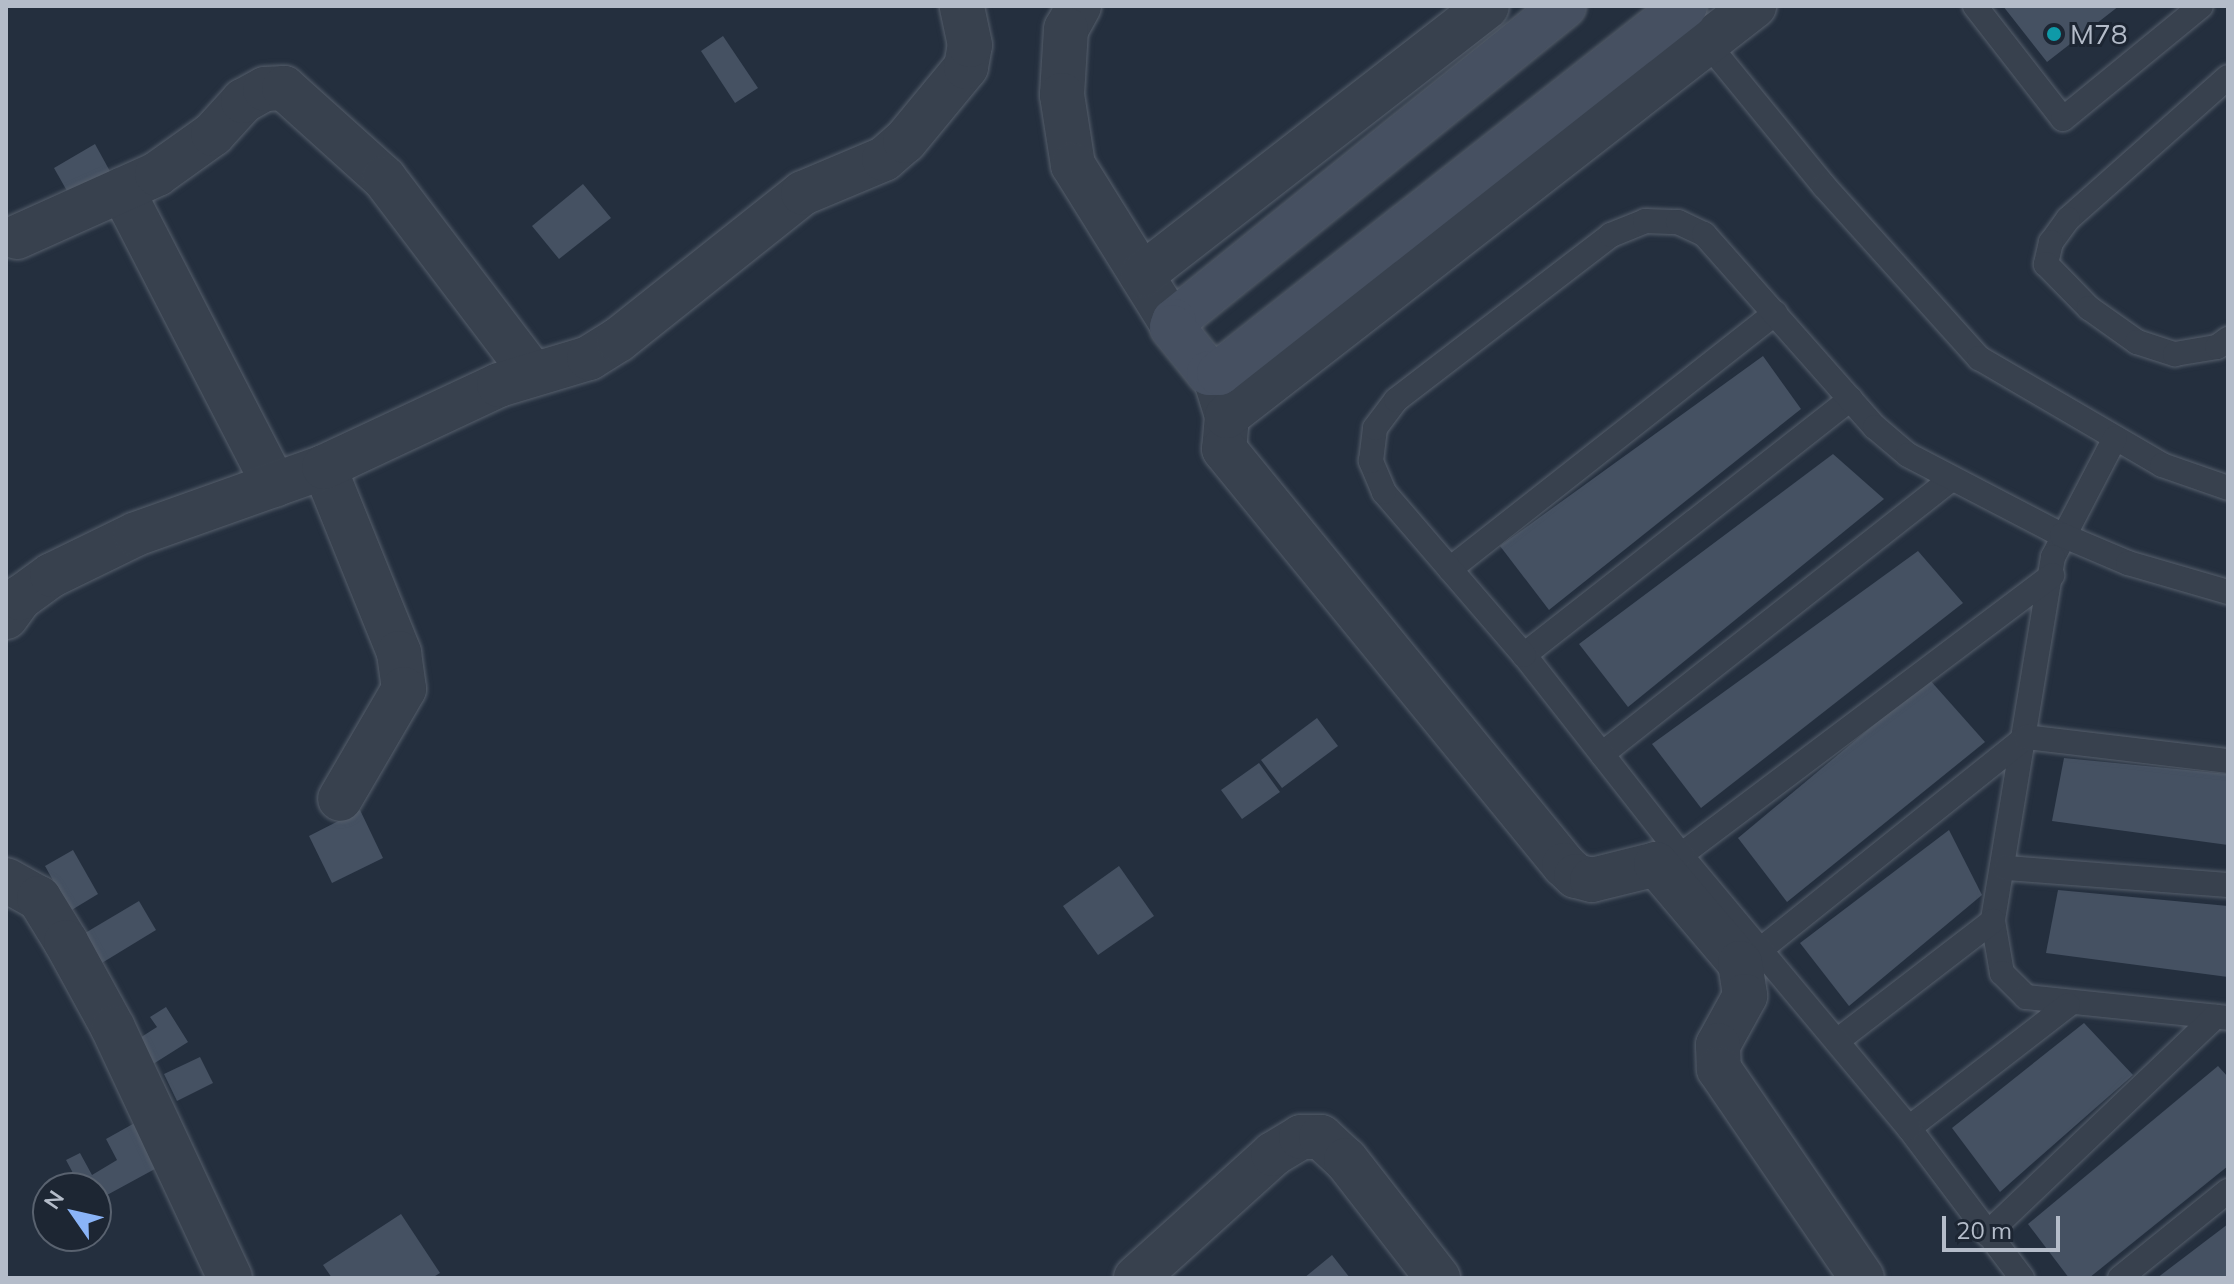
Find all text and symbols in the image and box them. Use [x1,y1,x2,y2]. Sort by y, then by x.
place label: M78 [2070,17,2128,51]
marker: M78 [2045,25,2063,43]
north arrow [32,1172,112,1252]
text: N [38,1185,70,1214]
scale bar [1946,1200,2064,1250]
text: 20 m [1956,1215,2012,1245]

